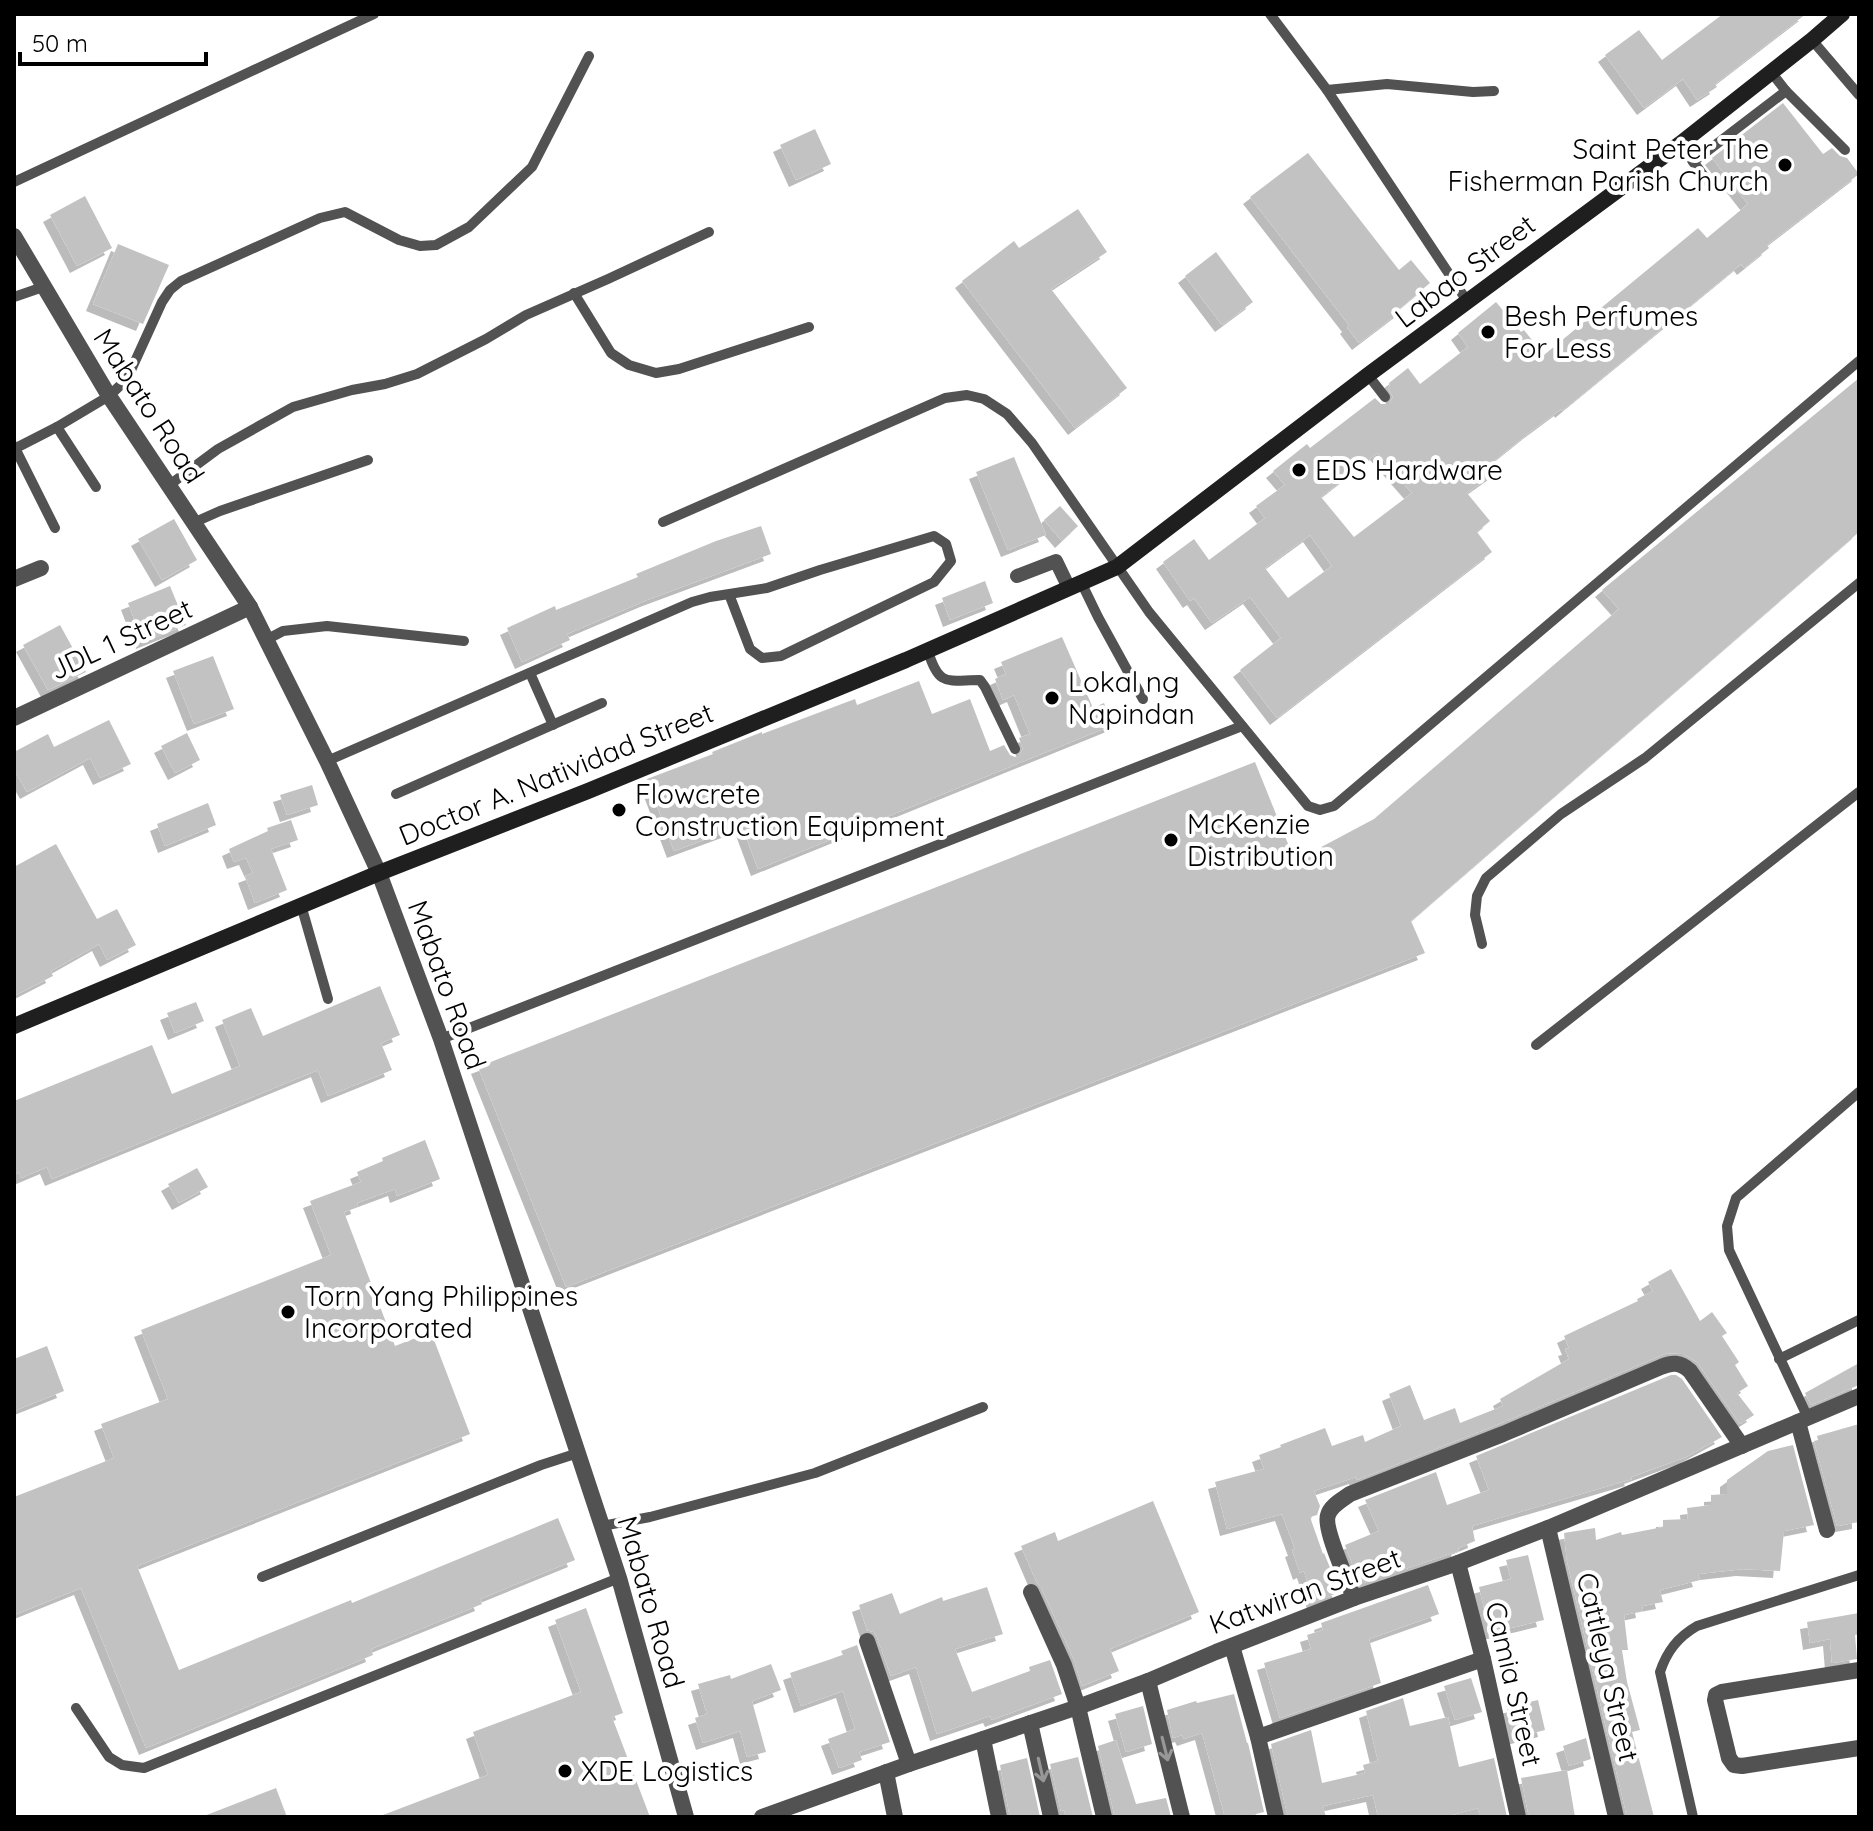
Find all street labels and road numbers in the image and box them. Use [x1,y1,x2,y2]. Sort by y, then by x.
street label: Labao Street [1388,206,1542,335]
street label: Mabato Road [86,322,212,490]
street label: JDL 1 Street [44,590,198,687]
street label: Doctor A. Natividad Street [393,694,718,853]
street label: Mabato Road [401,895,494,1074]
street label: Mabato Road [610,1512,693,1692]
street label: Katwiran Street [1204,1540,1405,1641]
street label: Cattleya Street [1570,1569,1647,1765]
street label: Camia Street [1479,1598,1550,1770]

